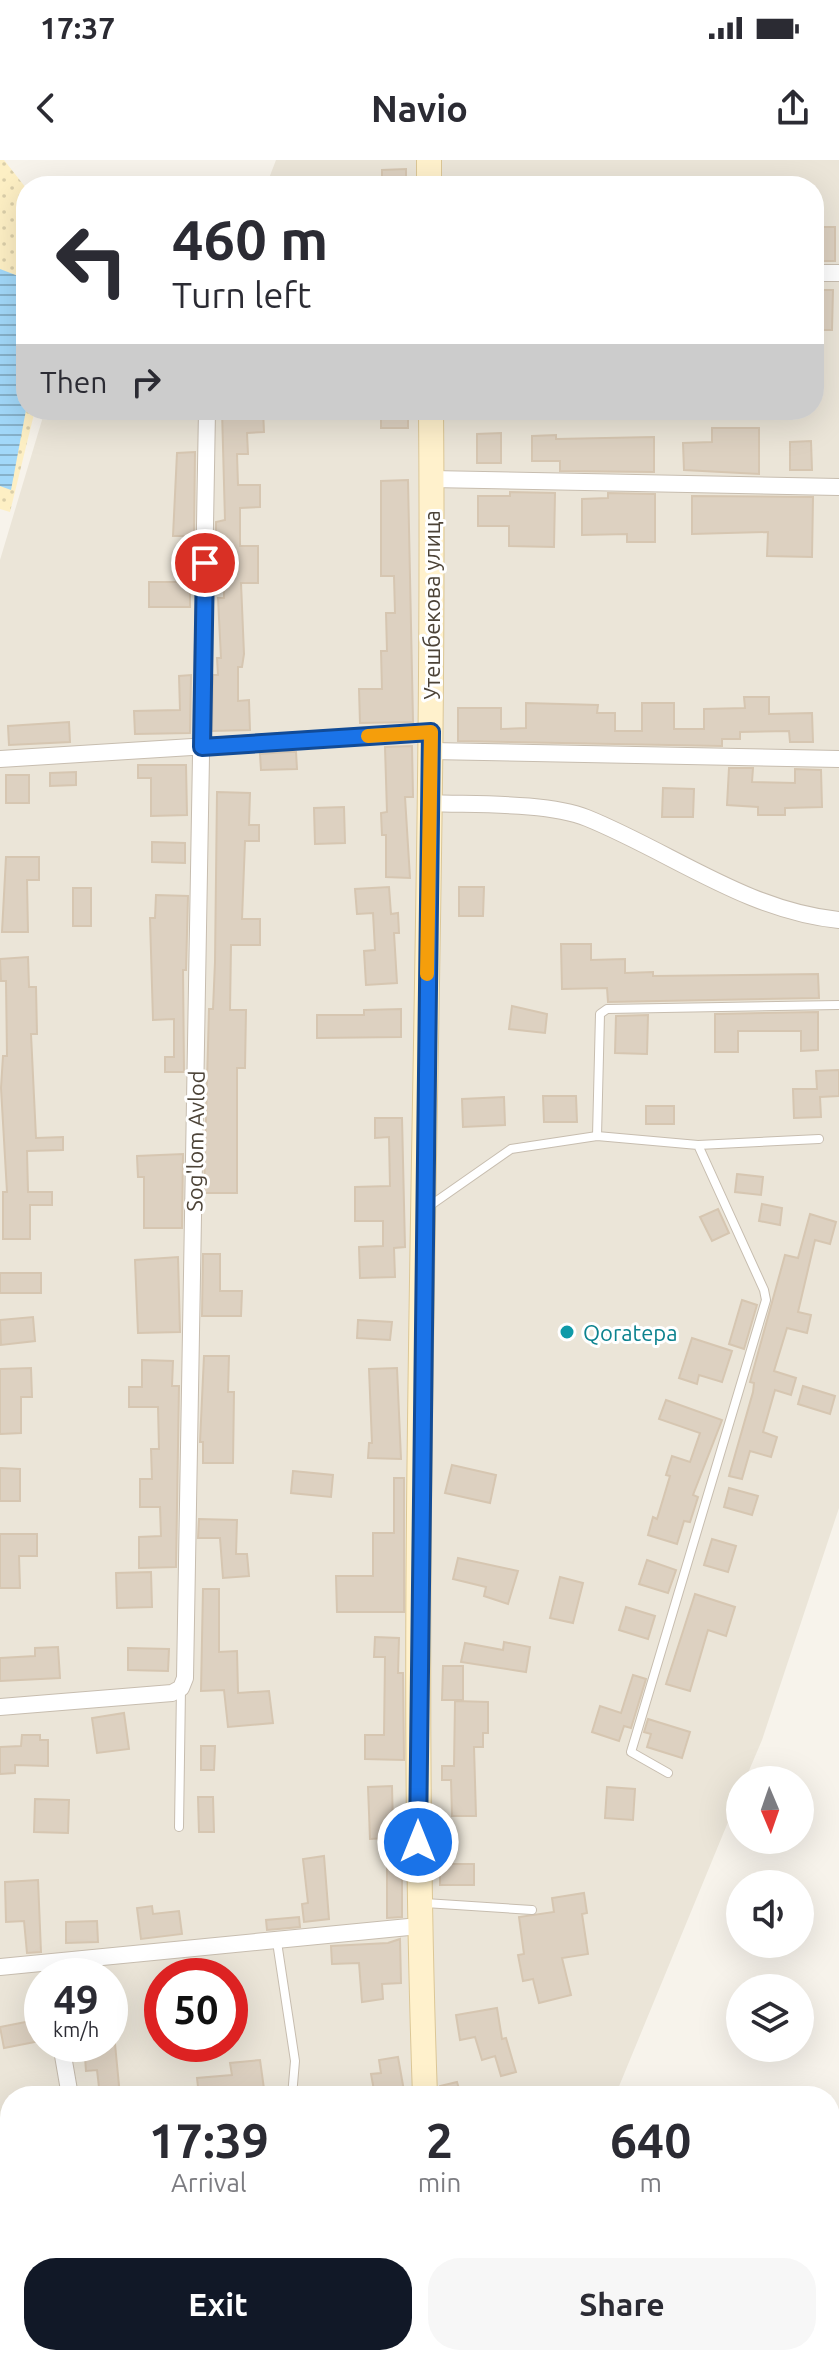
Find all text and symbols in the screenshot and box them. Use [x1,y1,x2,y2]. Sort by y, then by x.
text: 17:37 [40,11,115,45]
icon: back [24,86,68,130]
icon: share [771,86,815,130]
text: Navio [371,88,468,129]
icon: left [40,208,144,312]
text: 460 m [172,208,328,271]
text: Turn left [172,274,311,315]
icon: right [124,360,168,404]
text: Then [40,365,108,399]
street label: Утешбекова улица [419,510,444,700]
pin [171,529,239,597]
icon: arrive [183,541,227,585]
street label: Sog'lom Avlod [181,1070,209,1212]
place label: Qoratepa [583,1320,678,1345]
marker: Qoratepa [558,1323,576,1341]
north arrow [726,1766,814,1854]
map controls [726,1766,814,2062]
position arrow [376,1800,460,1884]
button: sound [726,1870,814,1958]
speed limit sign: 50 [144,1958,248,2062]
button: layers [726,1974,814,2062]
text: 49 [53,1977,99,2022]
text: km/h [53,2018,99,2041]
text: 17:39 [149,2113,269,2167]
text: 2 [426,2113,453,2167]
text: 640 [610,2113,691,2167]
text: Arrival [171,2168,247,2197]
text: min [418,2168,461,2197]
text: m [639,2168,662,2197]
button: Exit [24,2258,412,2350]
button: Share [428,2258,816,2350]

